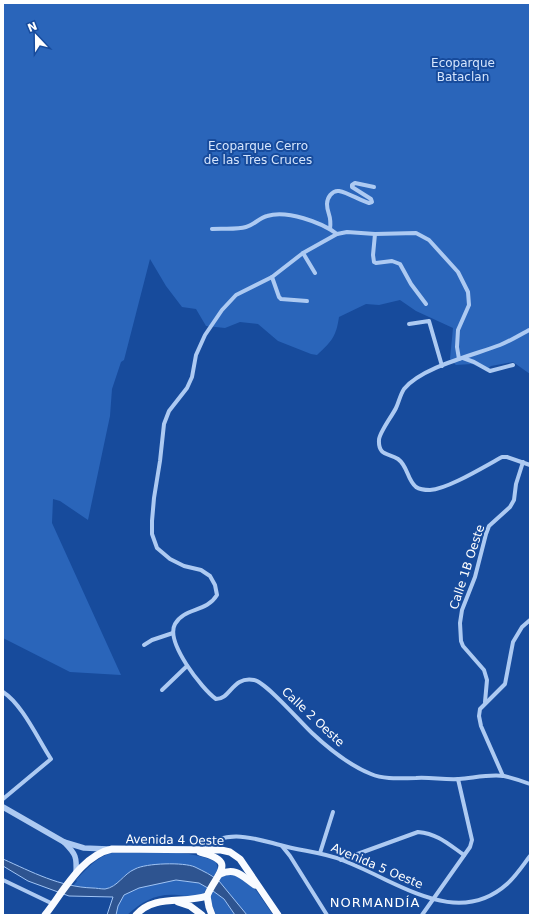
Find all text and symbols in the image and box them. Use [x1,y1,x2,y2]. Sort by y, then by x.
north arrow [16,16,56,56]
text: N [26,19,39,35]
park label: Ecoparque Bataclan [431,56,495,84]
park label: Ecoparque Cerro de las Tres Cruces [204,139,312,167]
street label: Calle 1B Oeste [447,523,487,611]
street label: Calle 2 Oeste [279,685,347,749]
street label: Avenida 4 Oeste [126,832,224,848]
street label: Avenida 5 Oeste [329,840,425,892]
district label: NORMANDÍA [330,895,420,910]

